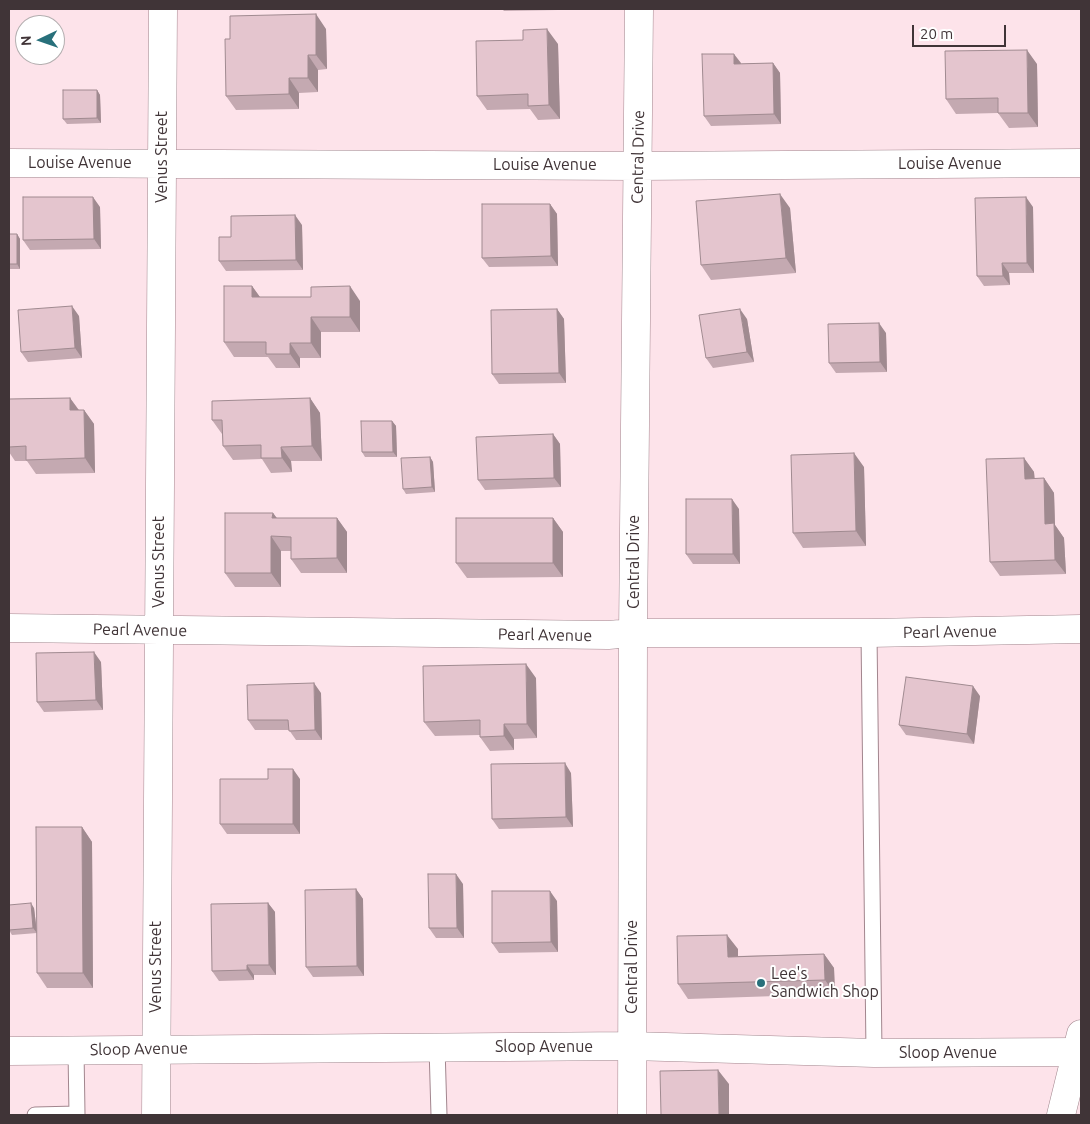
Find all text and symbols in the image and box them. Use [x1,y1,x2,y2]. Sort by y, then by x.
north arrow [15,15,65,65]
scale bar [915,15,1009,47]
text: 20 m [920,25,953,42]
text: N [18,35,34,46]
street label: Central Drive [628,110,648,204]
street label: Venus Street [152,111,172,203]
street label: Louise Avenue [28,153,132,173]
street label: Louise Avenue [898,154,1002,174]
street label: Louise Avenue [493,155,597,175]
street label: Central Drive [624,515,644,609]
street label: Venus Street [149,516,169,608]
street label: Pearl Avenue [93,620,187,640]
street label: Pearl Avenue [903,622,997,642]
street label: Pearl Avenue [498,625,592,645]
street label: Central Drive [622,920,642,1014]
street label: Venus Street [146,921,166,1013]
place label: Lee's Sandwich Shop [771,964,879,1002]
marker: Lee's Sandwich Shop [755,977,767,989]
street label: Sloop Avenue [495,1037,593,1057]
street label: Sloop Avenue [90,1039,188,1059]
street label: Sloop Avenue [899,1043,997,1063]

